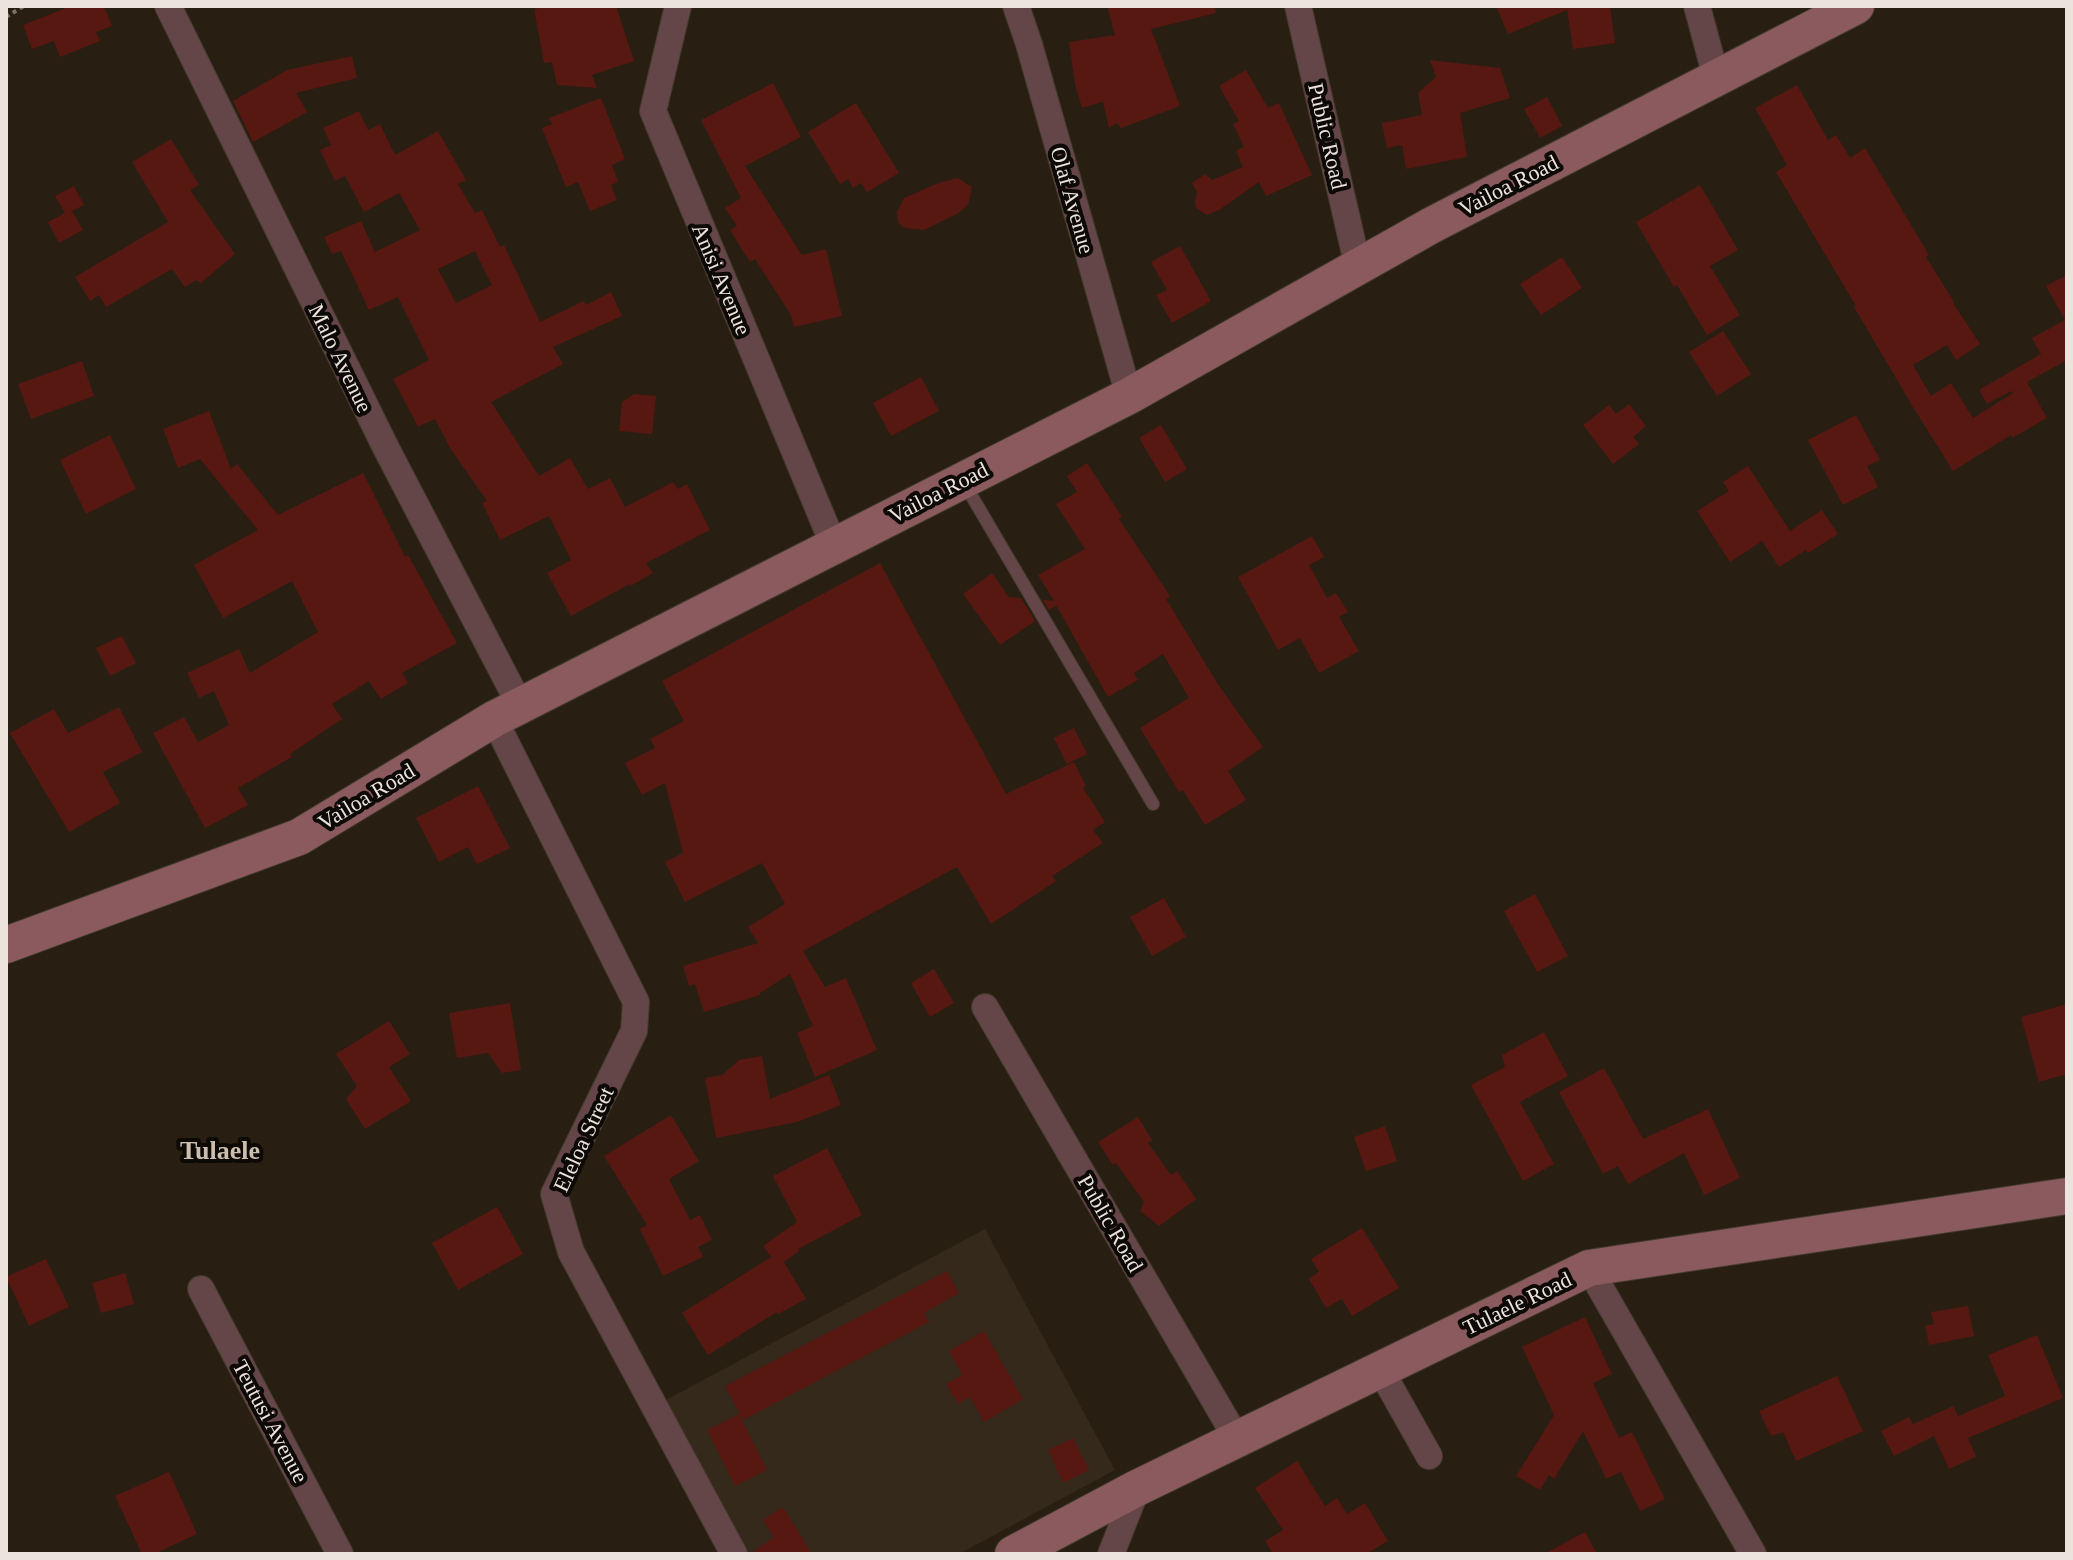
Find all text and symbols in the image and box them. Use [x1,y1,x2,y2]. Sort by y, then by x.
street label: Public Road [1303,81,1352,192]
street label: Olaf Avenue [1045,144,1100,257]
street label: Vailoa Road [1454,150,1562,221]
street label: Anisi Avenue [687,220,756,339]
street label: Malo Avenue [304,300,378,417]
street label: Vailoa Road [884,457,992,528]
street label: Vailoa Road [313,758,419,835]
street label: Eleloa Street [548,1083,619,1196]
district label: Tulaele [180,1136,260,1165]
street label: Public Road [1073,1170,1148,1276]
street label: Tulaele Road [1459,1267,1575,1340]
street label: Teutusi Avenue [228,1356,313,1487]

